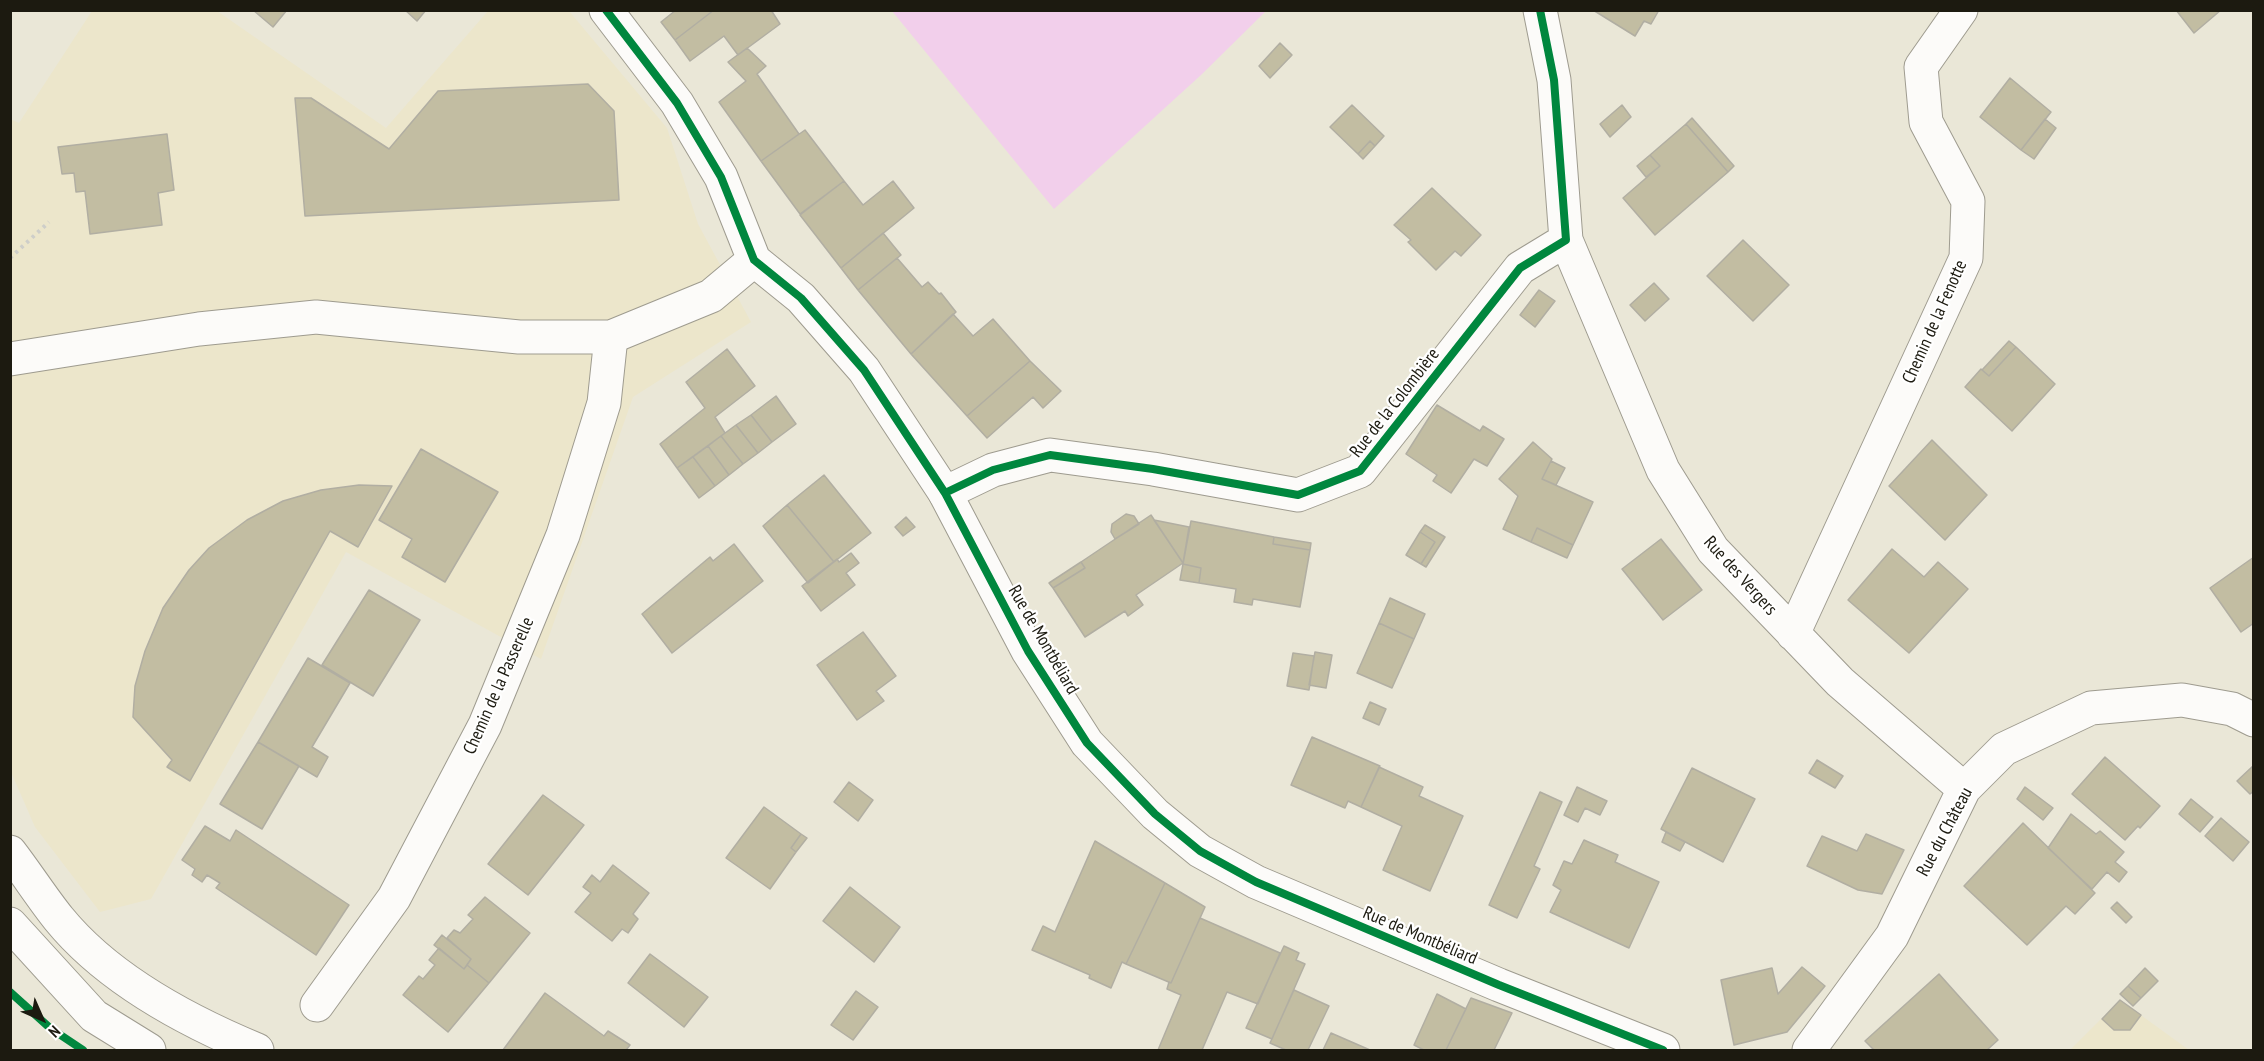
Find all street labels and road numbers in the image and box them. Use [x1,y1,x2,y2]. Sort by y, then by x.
street label: Chemin de la Fenotte [1898,257,1972,387]
street label: Rue de la Colombière [1346,344,1444,462]
street label: Rue des Vergers [1699,532,1781,620]
street label: Rue de Montbéliard [1003,582,1083,698]
street label: Chemin de la Passerelle [459,614,539,758]
street label: Rue du Château [1913,784,1977,880]
street label: Rue de Montbéliard [1360,902,1480,970]

